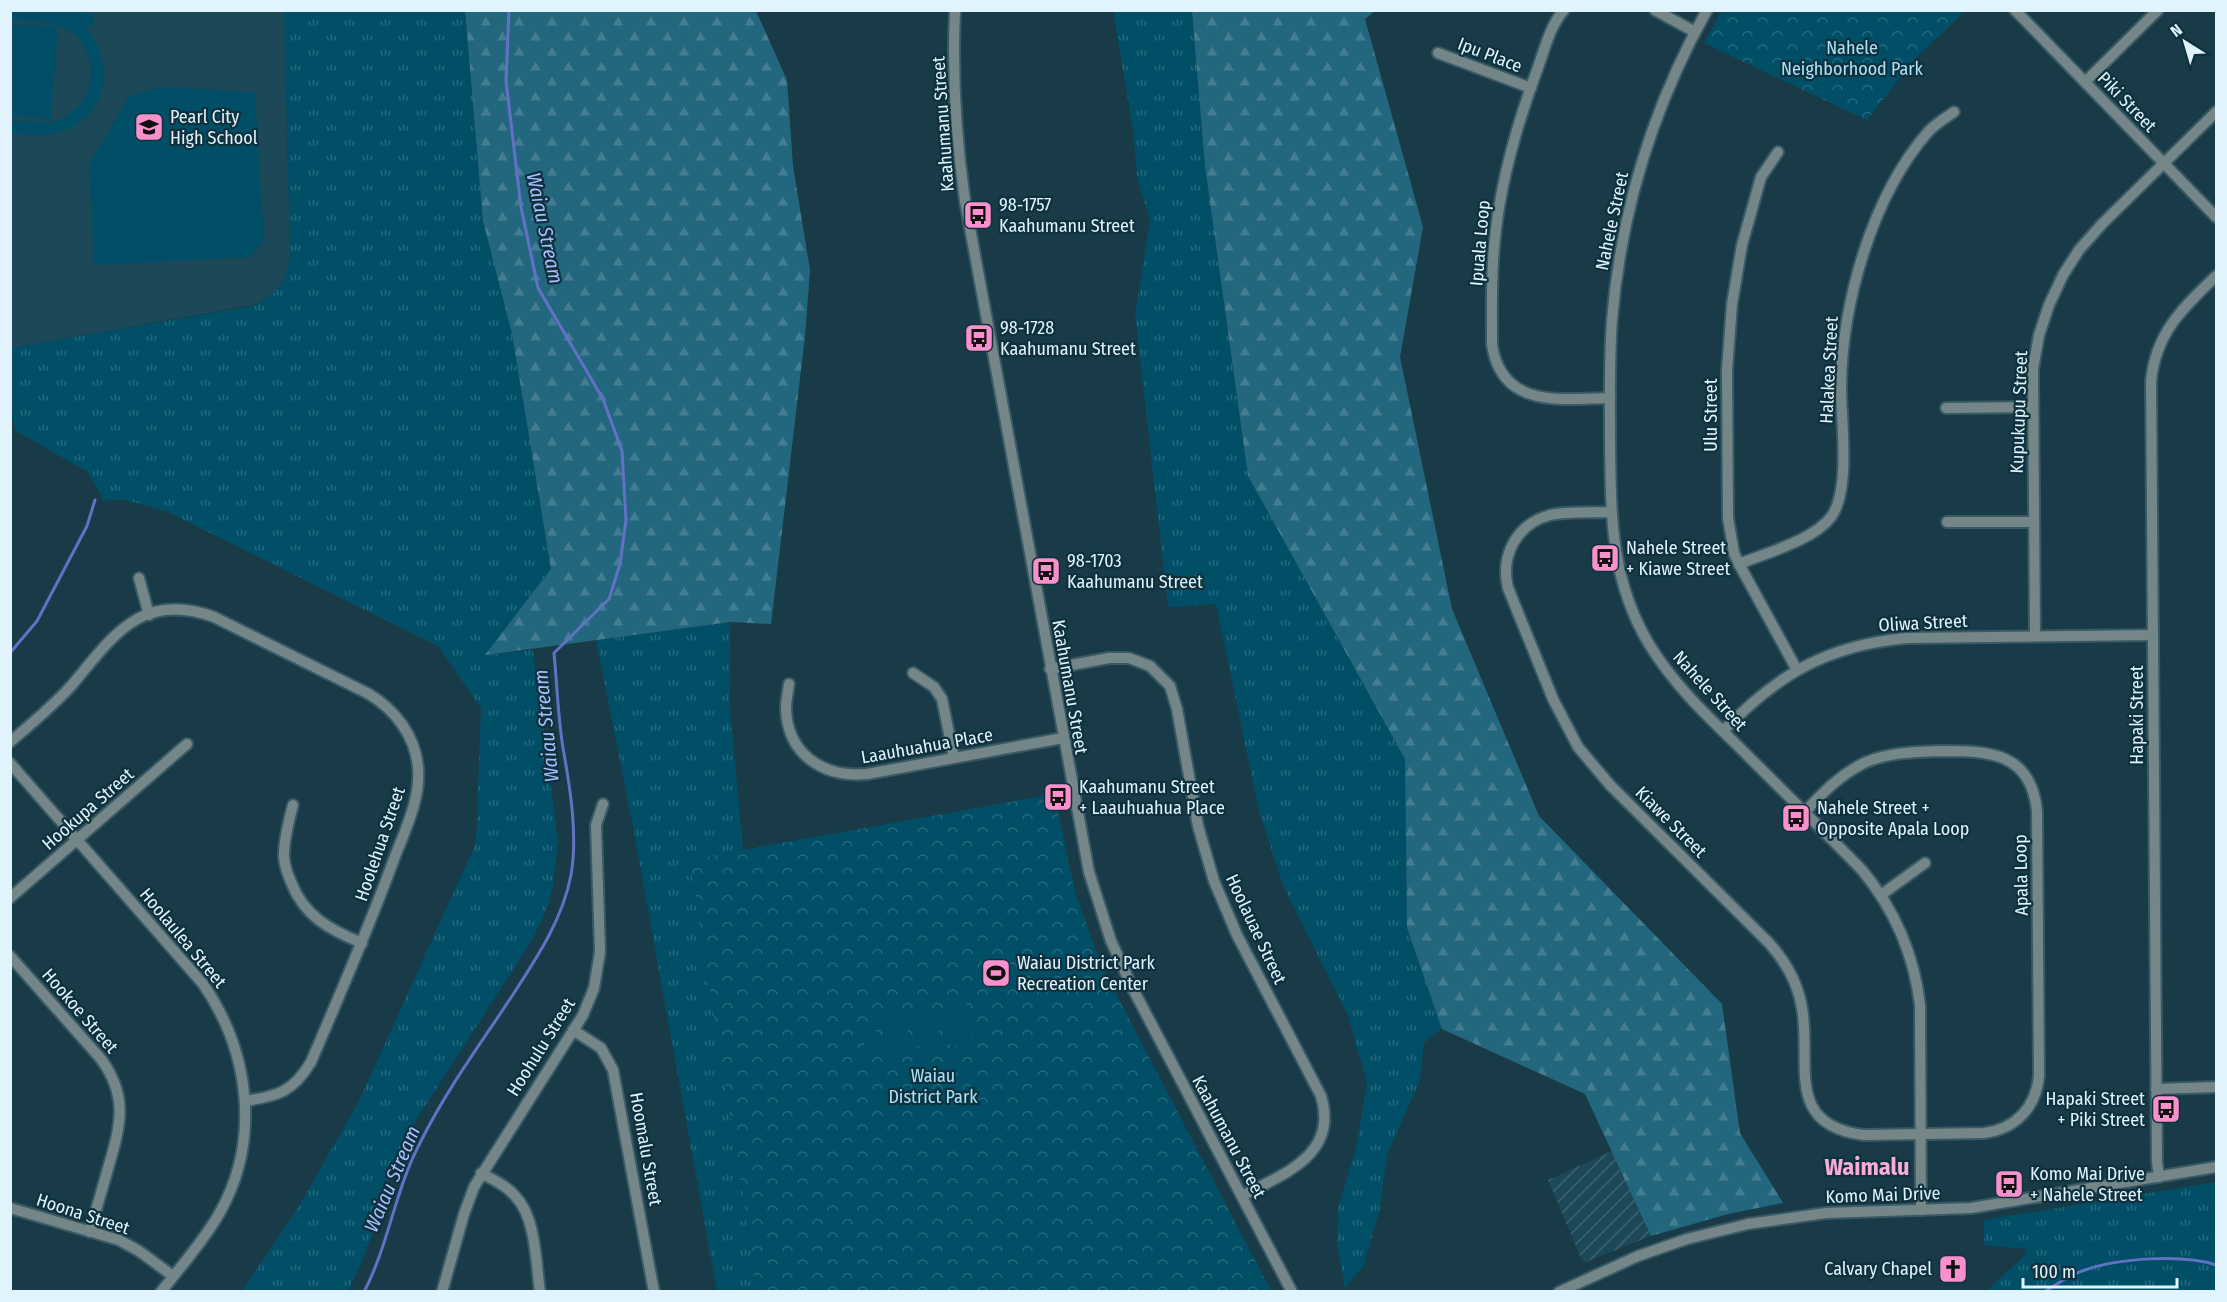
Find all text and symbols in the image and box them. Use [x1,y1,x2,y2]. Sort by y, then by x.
north arrow [2155,12,2215,72]
text: N [2167,20,2186,41]
street label: Ipu Place [1455,33,1525,77]
park label: Nahele Neighborhood Park [1781,37,1924,80]
street label: Kaahumanu Street [927,55,959,193]
street label: Piki Street [2093,67,2161,137]
place label: Pearl City High School [170,106,258,149]
school or university icon: Pearl City High School [133,111,165,143]
water label: Waiau Stream [522,170,568,286]
street label: Nahele Street [1591,170,1633,272]
place label: 98-1757 Kaahumanu Street [999,194,1135,237]
bus stop icon: 98-1757 Kaahumanu Street [962,199,994,231]
street label: Ipuala Loop [1465,199,1495,287]
street label: Halakea Street [1815,316,1843,424]
place label: 98-1728 Kaahumanu Street [1000,317,1136,360]
bus stop icon: 98-1728 Kaahumanu Street [963,322,995,354]
street label: Kupukupu Street [2006,350,2032,474]
street label: Ulu Street [1700,378,1722,452]
place label: Nahele Street + Kiawe Street [1626,537,1731,580]
bus stop icon: Nahele Street + Kiawe Street [1589,542,1621,574]
place label: 98-1703 Kaahumanu Street [1067,550,1203,593]
bus stop icon: 98-1703 Kaahumanu Street [1030,555,1062,587]
street label: Oliwa Street [1878,610,1968,636]
street label: Kaahumanu Street [1047,618,1093,756]
street label: Nahele Street [1668,646,1752,736]
street label: Hapaki Street [2126,665,2148,765]
water label: Waiau Stream [528,668,564,784]
street label: Laauhuahua Place [859,724,995,768]
street label: Hookupa Street [38,763,138,855]
place label: Kaahumanu Street + Laauhuahua Place [1079,776,1225,819]
bus stop icon: Kaahumanu Street + Laauhuahua Place [1042,781,1074,813]
street label: Kiawe Street [1631,782,1711,862]
street label: Hoolehua Street [350,784,410,904]
place label: Nahele Street + Opposite Apala Loop [1817,797,1969,840]
bus stop icon: Nahele Street + Opposite Apala Loop [1780,802,1812,834]
street label: Apala Loop [2009,834,2033,916]
street label: Hoolauae Street [1221,870,1291,988]
street label: Hoolaulea Street [135,884,231,992]
place label: Waiau District Park Recreation Center [1017,952,1156,995]
sports icon: Waiau District Park Recreation Center [980,957,1012,989]
street label: Hookoe Street [37,964,123,1058]
street label: Hoohulu Street [502,994,580,1100]
park label: Waiau District Park [888,1065,978,1108]
street label: Kaahumanu Street [1187,1072,1271,1202]
place label: Hapaki Street + Piki Street [2046,1088,2145,1131]
street label: Hoomalu Street [625,1090,667,1208]
bus stop icon: Hapaki Street + Piki Street [2150,1093,2182,1125]
water label: Waiau Stream [359,1122,425,1236]
district label: Waimalu [1825,1153,1909,1181]
place label: Komo Mai Drive + Nahele Street [2030,1163,2145,1206]
bus stop icon: Komo Mai Drive + Nahele Street [1993,1168,2025,1200]
street label: Komo Mai Drive [1825,1182,1941,1208]
street label: Hoona Street [34,1189,132,1239]
scale bar [2023,1251,2178,1289]
church icon: Calvary Chapel [1937,1253,1969,1285]
place label: Calvary Chapel [1824,1258,1932,1280]
text: 100 m [2032,1261,2076,1283]

